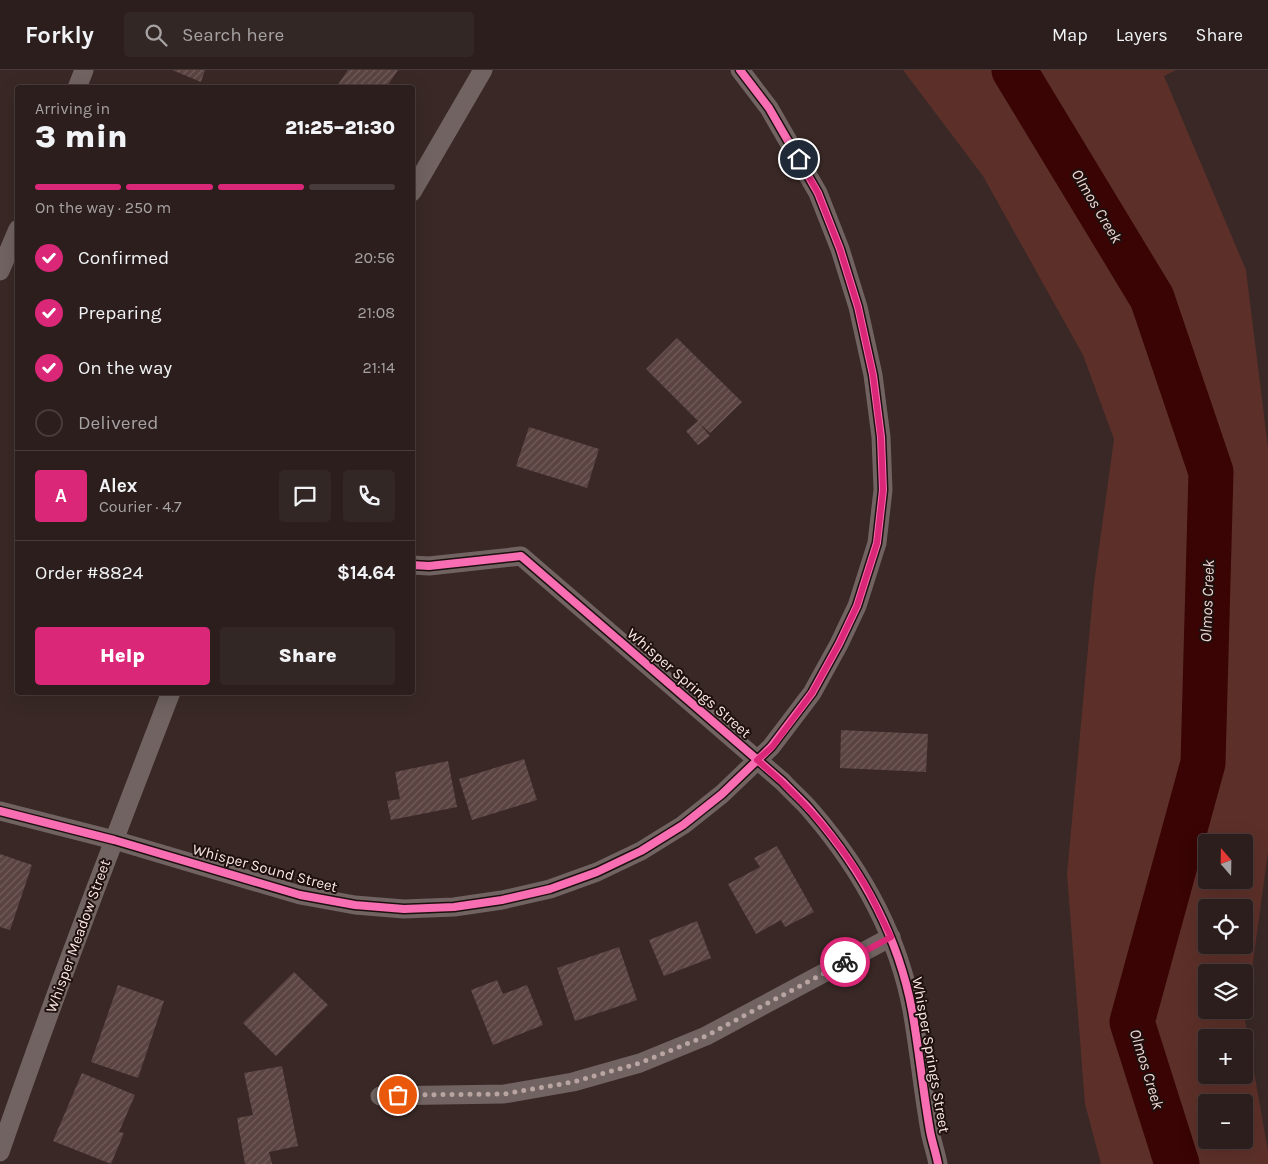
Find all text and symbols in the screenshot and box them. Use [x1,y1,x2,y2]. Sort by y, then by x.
search box [124,12,474,57]
text: Forkly [25,21,94,49]
icon: search [142,21,170,49]
text: Search here [182,24,284,46]
text: Map [1052,24,1088,46]
text: Layers [1116,24,1168,46]
text: Share [1196,24,1243,46]
text: Arriving in [35,99,110,118]
text: 21:25–21:30 [285,117,395,139]
text: 3 min [35,118,128,155]
pin [778,138,820,180]
icon: home [785,145,813,173]
water label: Olmos Creek [1068,166,1127,247]
text: On the way · 250 m [35,198,171,217]
icon: check [35,244,63,272]
text: Confirmed [78,247,169,269]
text: 20:56 [354,248,395,267]
icon: check [35,299,63,327]
text: Preparing [78,302,161,324]
text: 21:08 [357,303,395,322]
icon: check [35,354,63,382]
text: On the way [78,357,172,379]
text: 21:14 [363,358,395,377]
text: Delivered [78,412,158,434]
button: chat [279,470,331,522]
button: phone [343,470,395,522]
text: Alex [99,475,137,497]
text: A [55,485,67,507]
text: Courier · 4.7 [99,497,182,516]
water label: Olmos Creek [1196,558,1218,643]
text: Order #8824 [35,562,143,584]
text: $14.64 [337,562,395,584]
street label: Whisper Springs Street [623,624,755,742]
button: Help [35,627,210,685]
button: Share [220,627,395,685]
north arrow [1198,834,1252,889]
map controls [1198,834,1253,1149]
street label: Whisper Sound Street [191,840,340,896]
street label: Whisper Meadow Street [42,857,114,1015]
button: locate [1198,899,1253,954]
courier [820,937,870,987]
icon: bike [831,948,859,976]
button: layers [1198,964,1253,1019]
street label: Whisper Springs Street [908,976,954,1135]
water label: Olmos Creek [1126,1027,1168,1112]
button: + [1198,1029,1253,1084]
pin [377,1074,419,1116]
icon: bag [384,1081,412,1109]
button: − [1198,1094,1253,1149]

